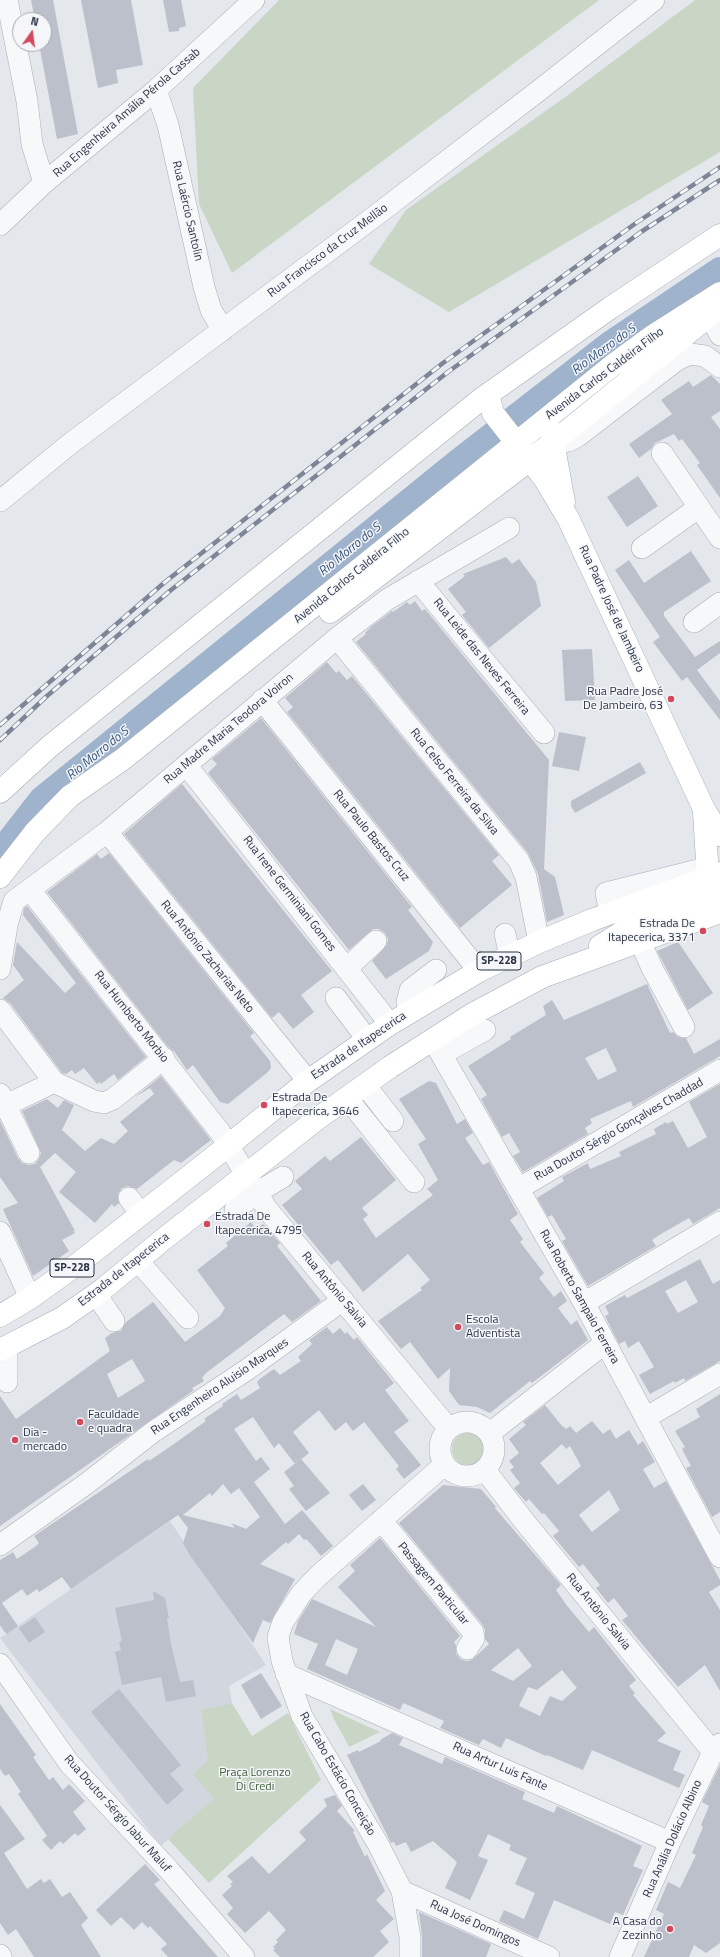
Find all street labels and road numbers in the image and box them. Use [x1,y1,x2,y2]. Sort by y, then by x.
street label: Rua Engenheira Amália Pérola Cassab [50,45,204,181]
street label: Rua Laércio Santolin [168,160,206,262]
street label: Rua Francisco da Cruz Mellão [265,201,391,301]
street label: Avenida Carlos Caldeira Filho [543,325,667,423]
street label: Avenida Carlos Caldeira Filho [291,525,413,627]
street label: Rua Padre José de Jambeiro [575,543,647,675]
street label: Rua Leide das Neves Ferreira [430,596,532,718]
street label: Rua Madre Maria Teodora Voiron [161,671,297,787]
street label: Rua Celso Ferreira da Silva [407,726,501,838]
street label: Rua Paulo Bastos Cruz [330,787,412,885]
street label: Rua Irene Germiniani Gomes [239,833,339,955]
street label: Rua Antônio Zacharias Neto [157,898,257,1016]
road number: SP-228 [477,952,521,970]
street label: Rua Humberto Morbio [91,968,171,1066]
street label: Estrada de Itapecerica [309,1009,409,1083]
street label: Rua Doutor Sérgio Gonçalves Chaddad [532,1076,706,1184]
street label: Rua Roberto Sampaio Ferreira [536,1227,622,1367]
street label: Estrada de Itapecerica [76,1230,172,1310]
street label: Rua Antônio Salvia [298,1249,370,1331]
road number: SP-228 [50,1259,94,1277]
street label: Rua Engenheiro Aluisio Marques [148,1336,292,1438]
street label: Passagem Particular [394,1540,472,1628]
street label: Rua Antônio Salvia [563,1571,633,1653]
street label: Rua Cabo Estácio Conceição [296,1710,378,1838]
street label: Rua Artur Luis Fante [450,1740,550,1794]
street label: Rua Doutor Sérgio Jabur Maluf [61,1752,173,1876]
street label: Rua Anália Dolácio Albino [641,1778,705,1900]
street label: Rua José Domingos [427,1898,523,1950]

